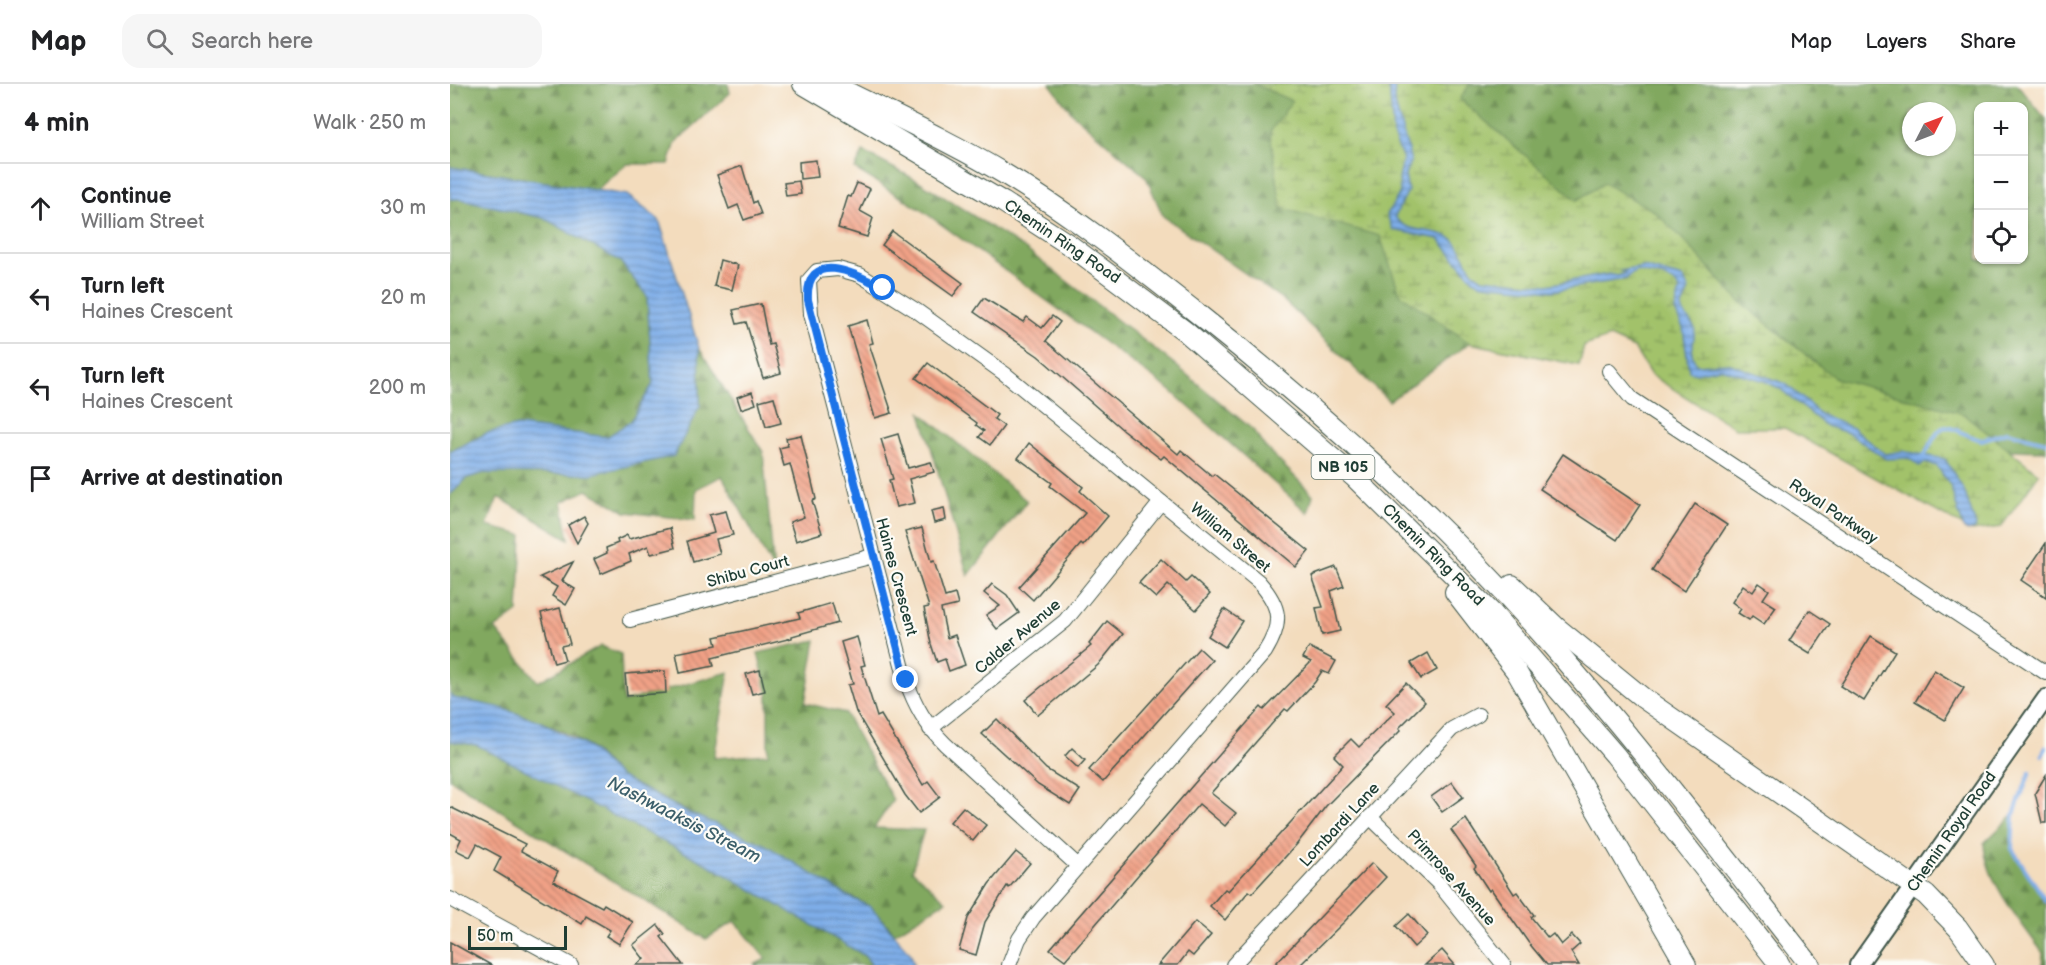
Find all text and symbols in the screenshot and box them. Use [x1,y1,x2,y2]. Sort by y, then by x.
search box [122,14,542,68]
text: Map [30,25,86,58]
icon: search [143,25,176,58]
text: Search here [191,28,313,55]
text: Map [1790,29,1832,54]
text: Layers [1865,29,1927,54]
text: Share [1960,29,2016,54]
north arrow [1902,102,1956,156]
map controls [1974,102,2028,264]
button: + [1974,102,2028,156]
text: 4 min [24,108,89,139]
text: Walk · 250 m [313,111,426,135]
button: − [1974,156,2028,210]
text: Continue [81,183,171,210]
icon: ahead [24,192,57,225]
text: 30 m [380,196,426,220]
street label: Chemin Ring Road [1000,196,1124,288]
text: William Street [81,210,204,234]
button: locate [1974,210,2028,264]
text: Turn left [81,273,165,300]
route start [869,274,895,300]
icon: left [24,282,57,315]
text: 20 m [381,286,426,310]
text: Haines Crescent [81,300,233,324]
text: Turn left [81,363,165,390]
icon: left [24,372,57,405]
text: 200 m [369,376,426,400]
text: Haines Crescent [81,390,233,414]
road number: NB 105 [1312,455,1374,479]
icon: arrive [24,462,57,495]
text: Arrive at destination [81,465,283,492]
street label: Royal Parkway [1785,475,1882,549]
street label: William Street [1186,499,1274,577]
street label: Chemin Ring Road [1378,500,1488,610]
street label: Haines Crescent [871,516,921,638]
street label: Shibu Court [705,552,791,592]
street label: Calder Avenue [971,595,1065,678]
route end [892,666,918,692]
street label: Chemin Royal Road [1903,768,2001,896]
water label: Nashwaaksis Stream [604,772,764,868]
street label: Lombardi Lane [1296,779,1384,871]
street label: Primrose Avenue [1403,826,1499,930]
scale bar [468,923,567,950]
text: 50 m [477,927,513,946]

